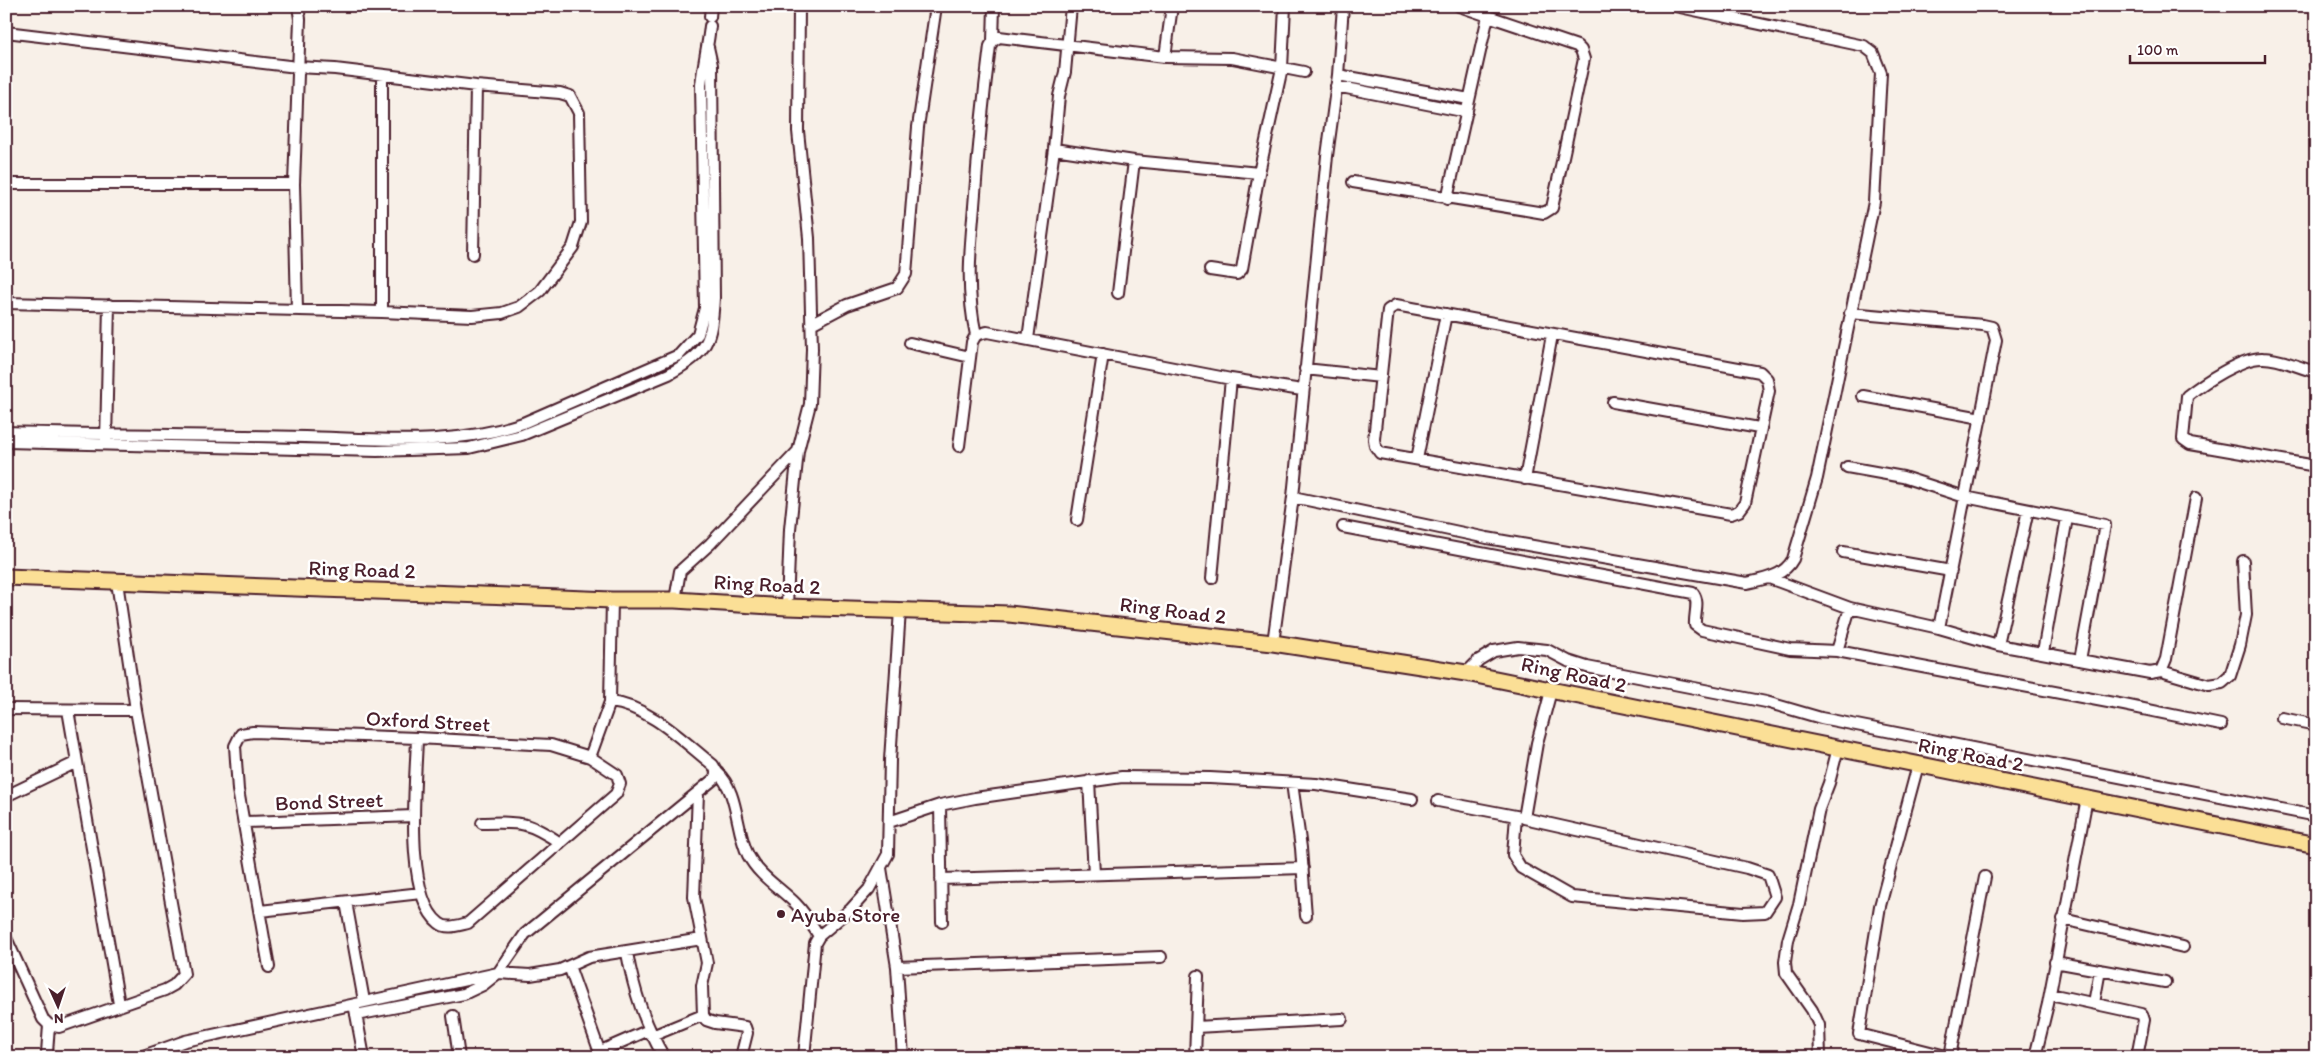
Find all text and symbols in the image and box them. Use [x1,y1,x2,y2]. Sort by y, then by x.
scale bar [2130,32,2264,64]
text: 100 m [2137,41,2179,59]
street label: Ring Road 2 [308,555,416,583]
street label: Ring Road 2 [713,569,821,599]
street label: Ring Road 2 [1118,591,1228,629]
street label: Ring Road 2 [1519,651,1629,697]
street label: Oxford Street [365,705,491,737]
street label: Ring Road 2 [1916,732,2026,776]
street label: Bond Street [275,787,384,815]
place label: Ayuba Store [791,902,900,927]
marker: Ayuba Store [775,908,787,920]
north arrow [32,980,82,1030]
text: N [53,1010,64,1027]

